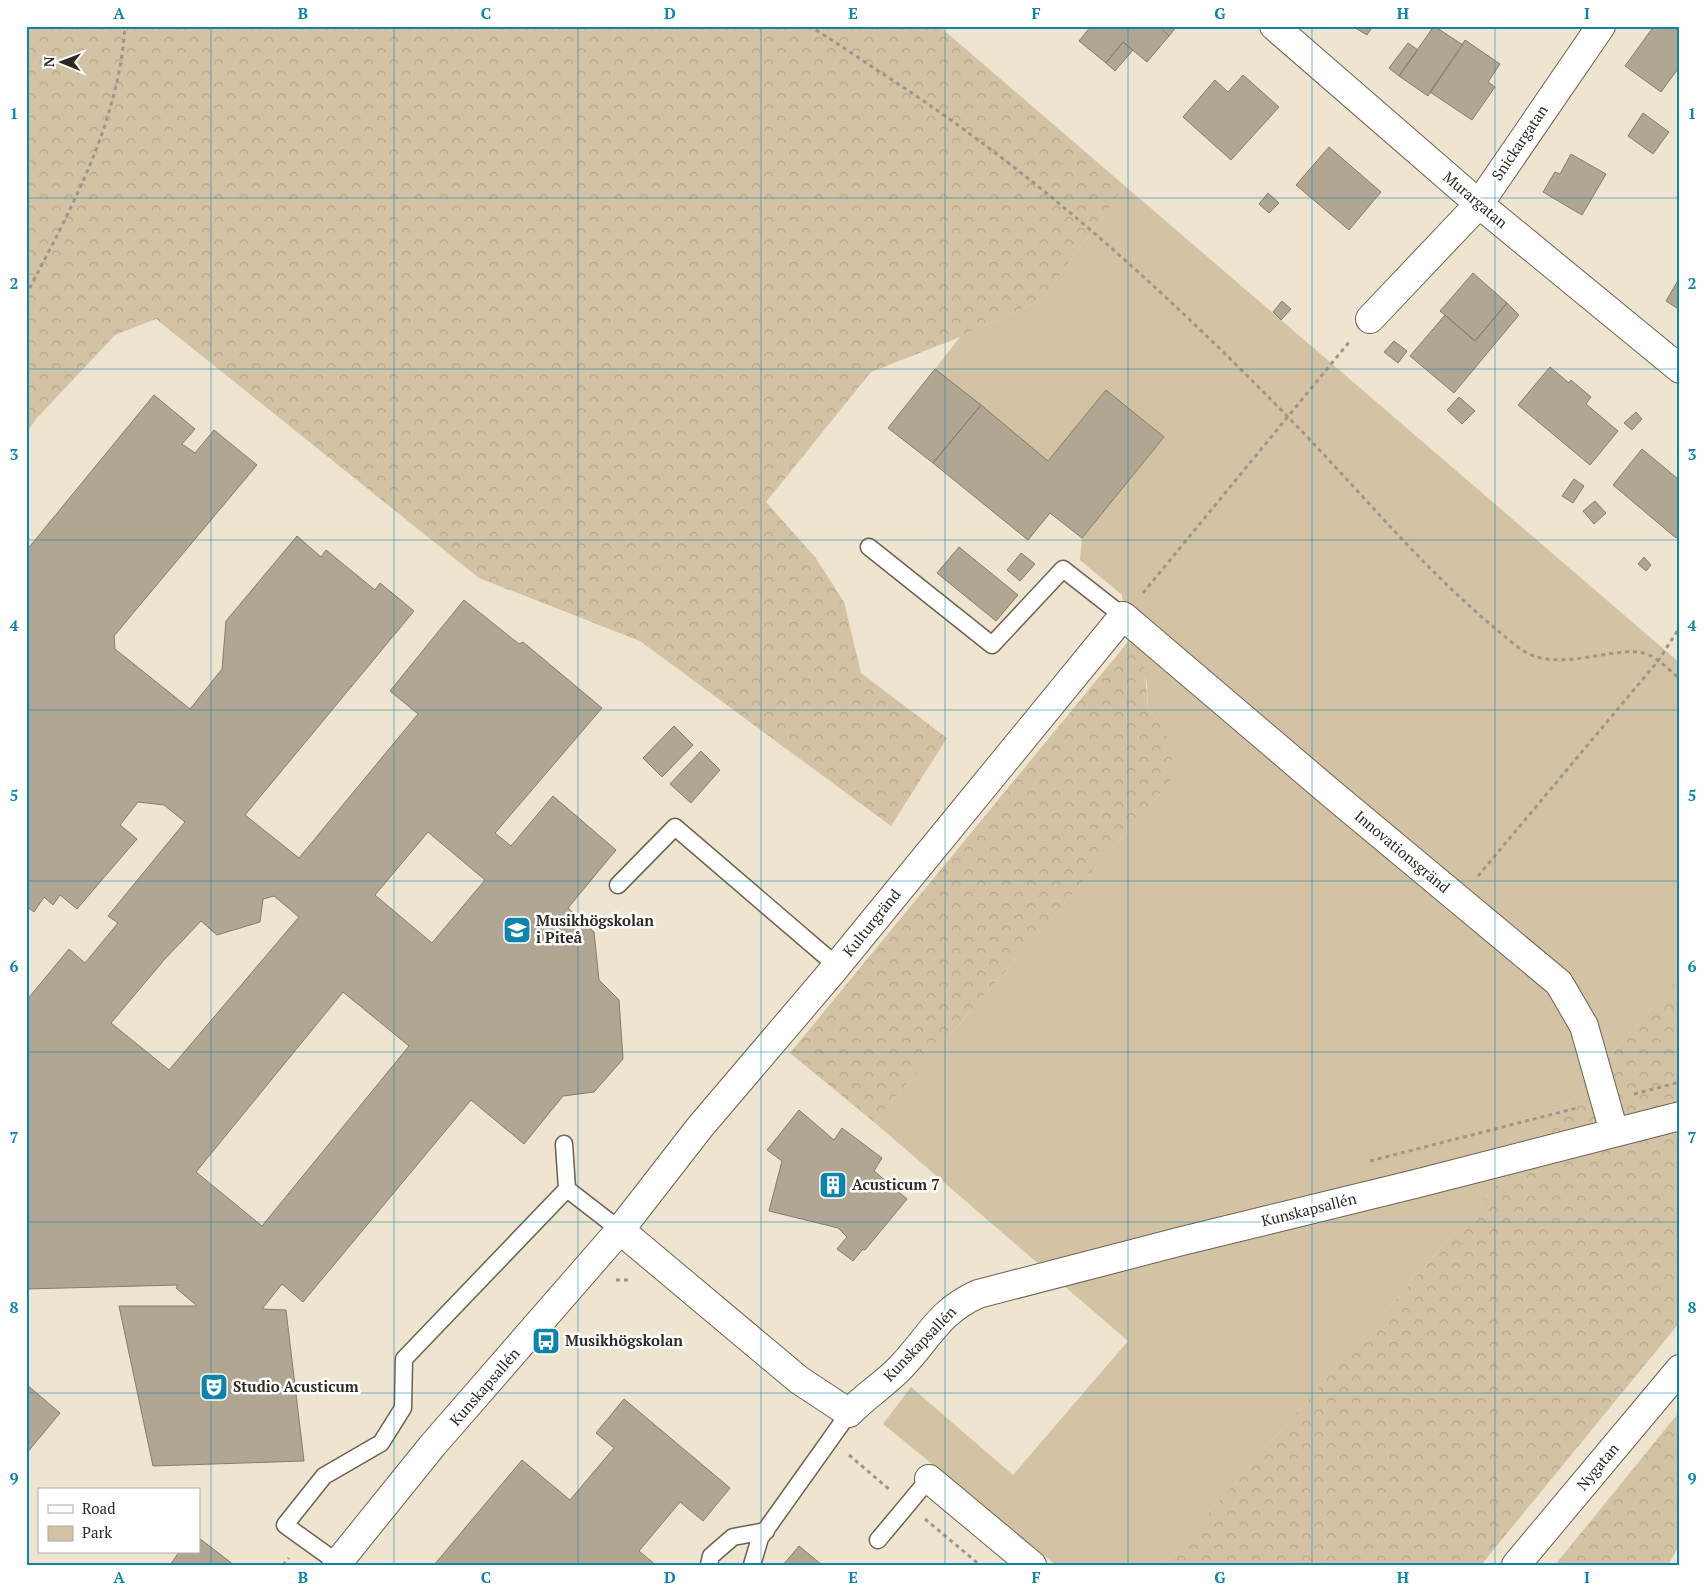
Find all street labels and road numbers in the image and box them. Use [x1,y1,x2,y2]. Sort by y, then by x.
street label: Snickargatan [1487,101,1552,184]
street label: Murargatan [1439,166,1512,232]
street label: Innovationsgränd [1351,805,1454,897]
street label: Kulturgränd [838,885,905,960]
street label: Kunskapsallén [1259,1188,1358,1230]
street label: Kunskapsallén [878,1301,960,1385]
street label: Kunskapsallén [445,1343,524,1430]
street label: Nygatan [1572,1438,1623,1494]

